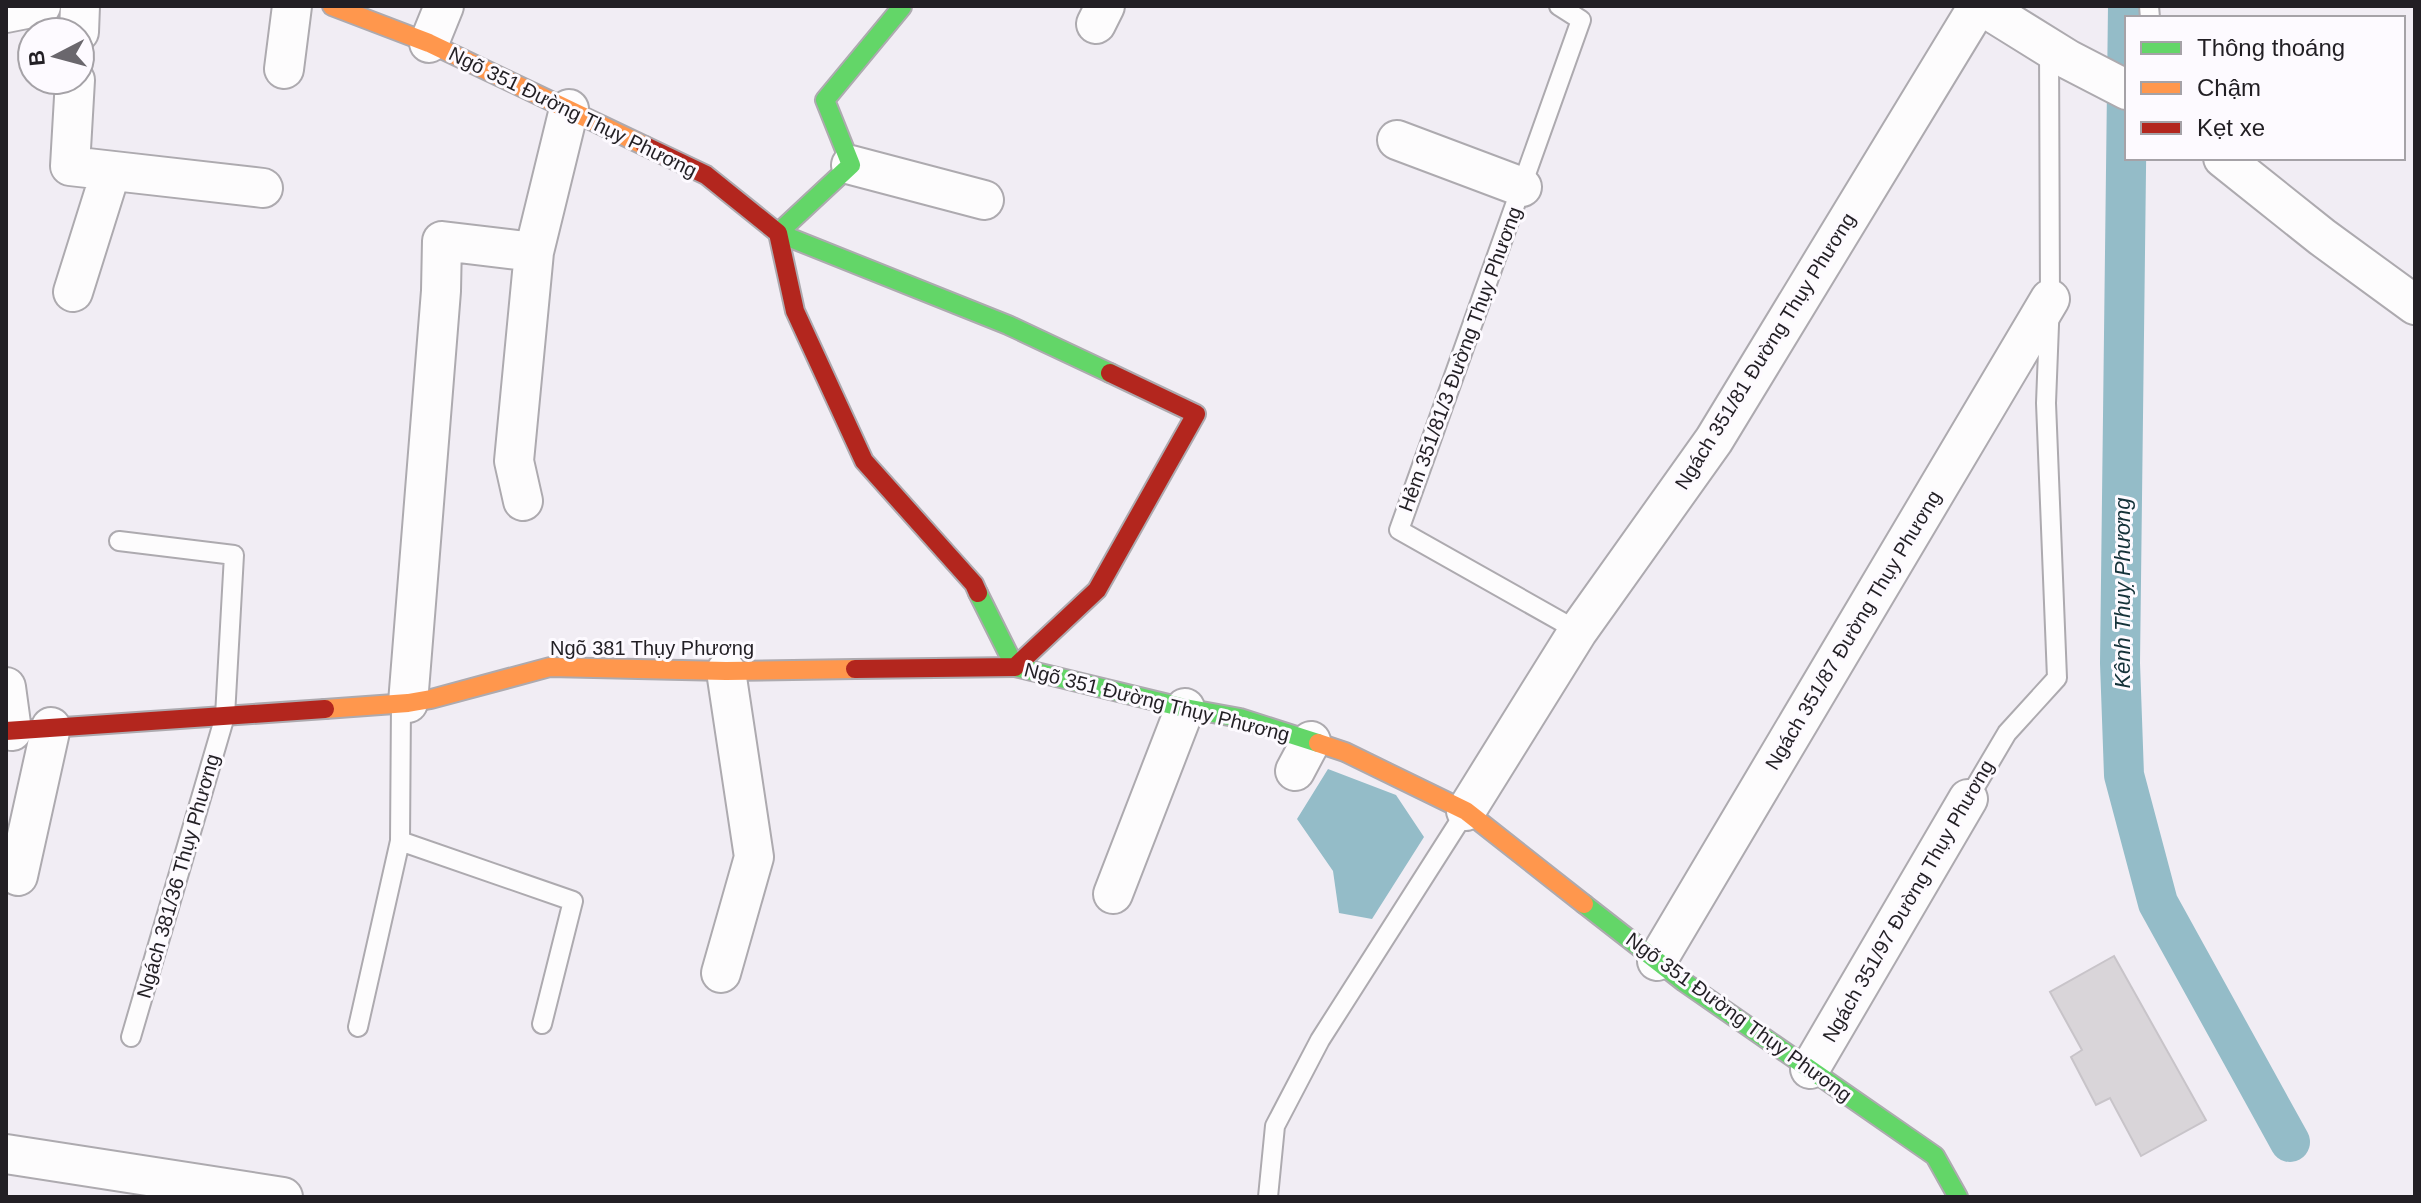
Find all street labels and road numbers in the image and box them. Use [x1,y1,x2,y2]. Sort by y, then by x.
street label: Ngõ 351 Đường Thụy Phương [446,42,700,182]
street label: Hẻm 351/81/3 Đường Thụy Phương [1394,204,1526,514]
street label: Ngách 351/81 Đường Thụy Phương [1670,209,1860,493]
street label: Ngách 351/87 Đường Thụy Phương [1761,486,1945,774]
street label: Ngõ 381 Thụy Phương [550,637,754,659]
street label: Ngõ 351 Đường Thụy Phương [1022,658,1292,746]
street label: Ngách 381/36 Thụy Phương [133,751,223,1001]
street label: Ngách 351/97 Đường Thụy Phương [1818,756,1998,1046]
street label: Ngõ 351 Đường Thụy Phương [1622,928,1856,1106]

